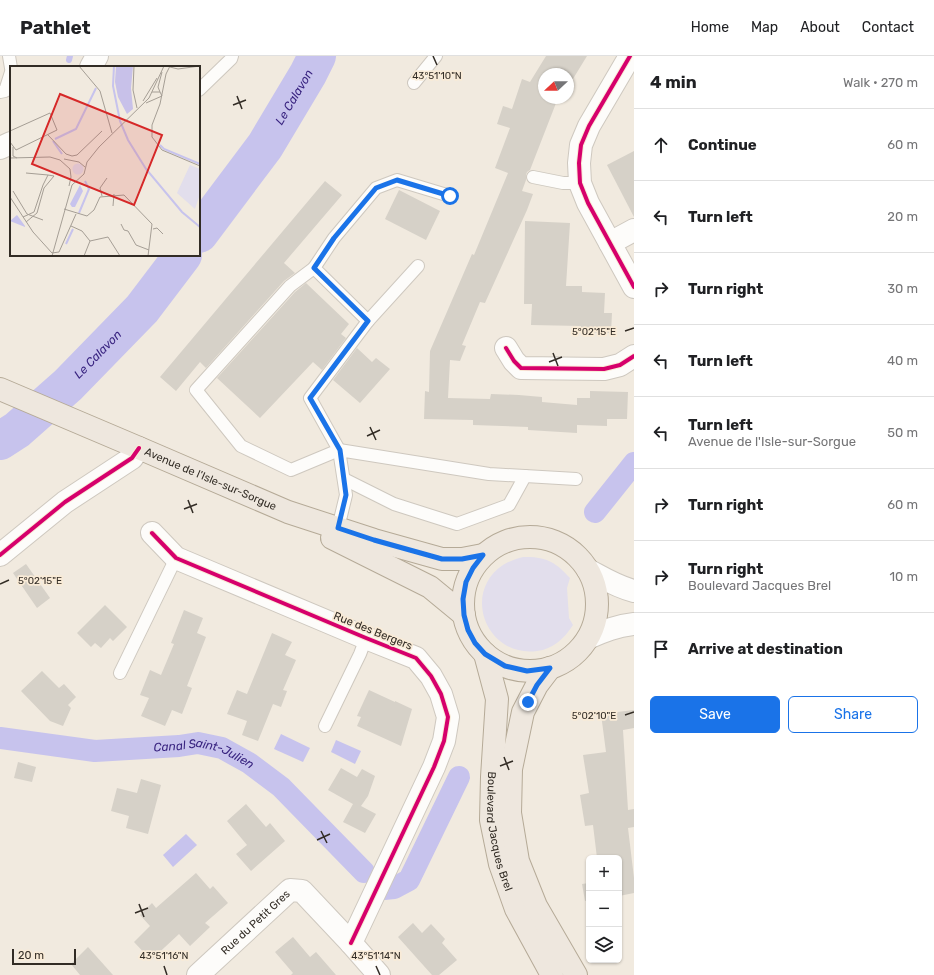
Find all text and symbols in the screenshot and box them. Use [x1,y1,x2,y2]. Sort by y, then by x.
text: Pathlet [20,16,91,39]
text: Home [691,19,729,36]
text: Map [751,19,778,36]
text: About [800,19,840,36]
text: Contact [862,19,914,36]
inset map [10,66,200,256]
water label: Le Calavon [272,67,316,127]
north arrow [538,68,574,104]
text: 43°51'10"N [412,70,462,82]
text: 4 min [650,72,697,92]
text: Walk · 270 m [843,75,918,90]
icon: ahead [650,134,672,156]
text: Continue [688,136,757,154]
text: 60 m [887,137,918,152]
route start [441,187,459,205]
icon: left [650,206,672,228]
text: Turn left [688,208,753,226]
text: 20 m [887,209,918,224]
icon: right [650,278,672,300]
text: Turn right [688,280,763,298]
text: 30 m [887,281,918,296]
text: 5°02'15"E [572,326,616,338]
water label: Le Calavon [71,327,124,381]
icon: left [650,350,672,372]
text: Turn left [688,352,753,370]
text: 40 m [887,353,918,368]
text: Turn left [688,416,753,434]
icon: left [650,422,672,444]
text: 50 m [887,425,918,440]
text: Avenue de l'Isle-sur-Sorgue [688,434,856,449]
street label: Avenue de l'Isle-sur-Sorgue [143,445,279,513]
icon: right [650,494,672,516]
text: Turn right [688,496,763,514]
text: 60 m [887,497,918,512]
text: Turn right [688,560,763,578]
icon: right [650,566,672,588]
text: 10 m [889,569,918,584]
text: 5°02'15"E [18,575,62,587]
text: Boulevard Jacques Brel [688,578,831,593]
street label: Rue des Bergers [332,609,415,653]
icon: arrive [650,638,672,660]
text: Arrive at destination [688,640,843,658]
route end [519,693,537,711]
button: Save [650,696,780,733]
button: Share [788,696,918,733]
text: 5°02'10"E [572,710,616,722]
water label: Canal Saint-Julien [153,736,257,771]
street label: Boulevard Jacques Brel [484,771,516,893]
map controls [586,855,622,963]
button: + [586,855,622,891]
street label: Rue du Petit Gres [218,887,293,957]
button: − [586,891,622,927]
button: layers [586,927,622,963]
scale bar [12,947,76,966]
text: 20 m [18,949,44,962]
text: 43°51'16"N [140,950,189,962]
text: 43°51'14"N [351,950,401,962]

